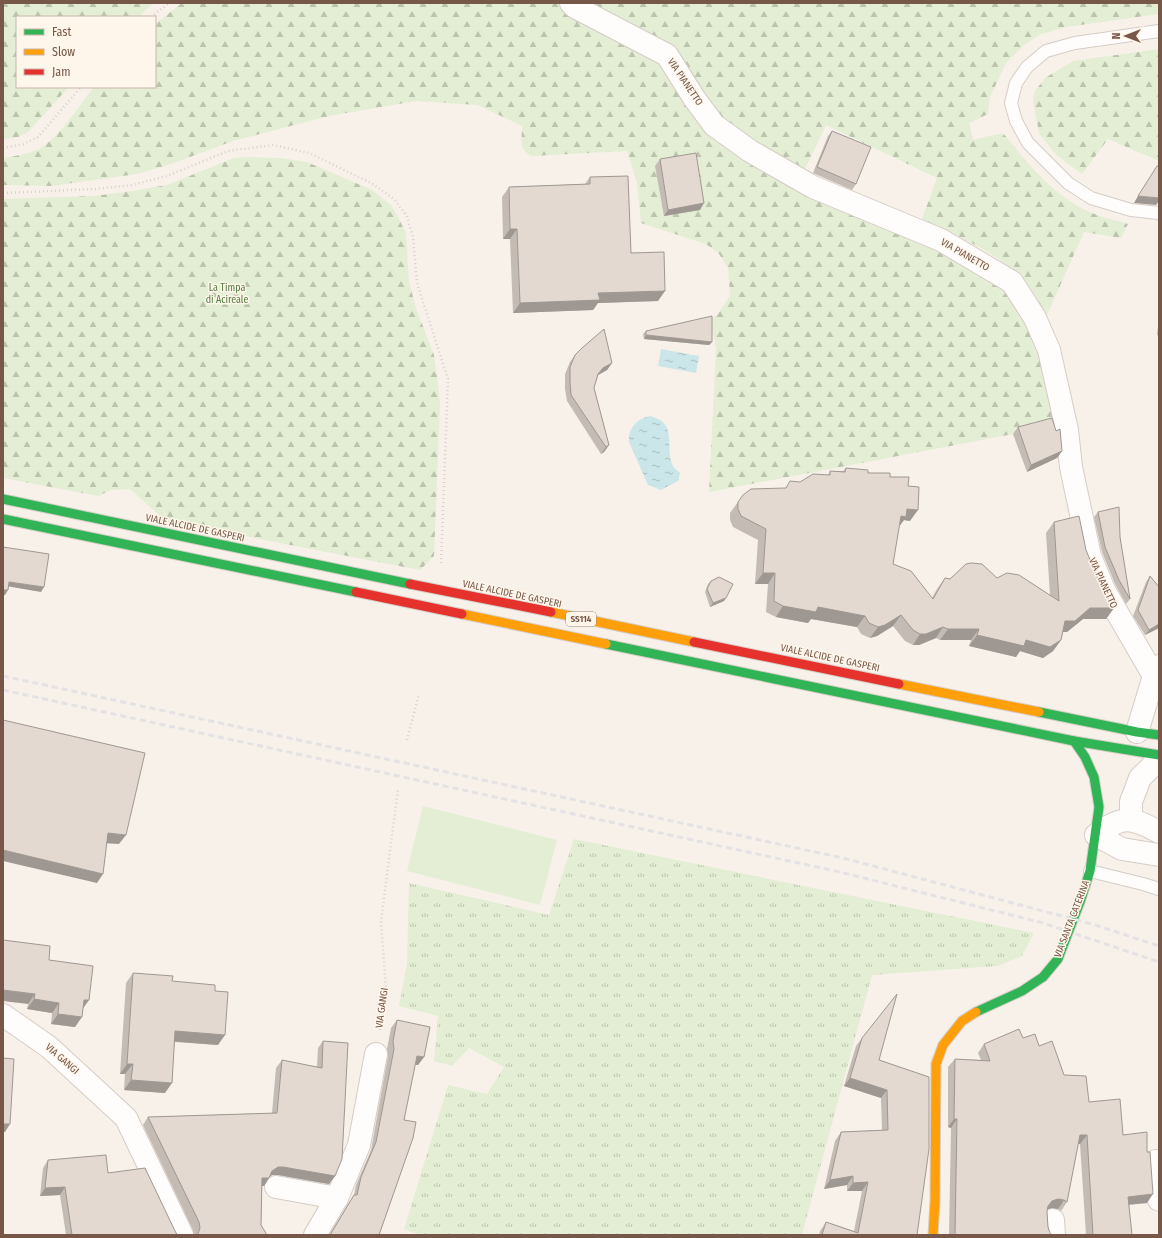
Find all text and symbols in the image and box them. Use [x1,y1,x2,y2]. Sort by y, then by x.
legend [16,16,156,88]
north arrow [1106,16,1146,56]
text: Fast [52,25,71,39]
text: N [1110,33,1123,39]
text: Slow [52,45,75,59]
street label: VIA PIANETTO [665,56,705,108]
text: Jam [52,65,70,79]
street label: VIA PIANETTO [938,236,992,274]
park label: La Timpa di Acireale [206,282,248,306]
street label: VIALE ALCIDE DE GASPERI [144,512,246,544]
street label: VIA PIANETTO [1086,556,1120,610]
street label: VIALE ALCIDE DE GASPERI [461,578,563,610]
road number: SS114 [566,612,596,626]
street label: VIALE ALCIDE DE GASPERI [779,642,881,674]
street label: VIA SANTA CATERINA [1052,878,1093,959]
street label: VIA GANGI [373,987,391,1029]
street label: VIA GANGI [43,1041,81,1077]

